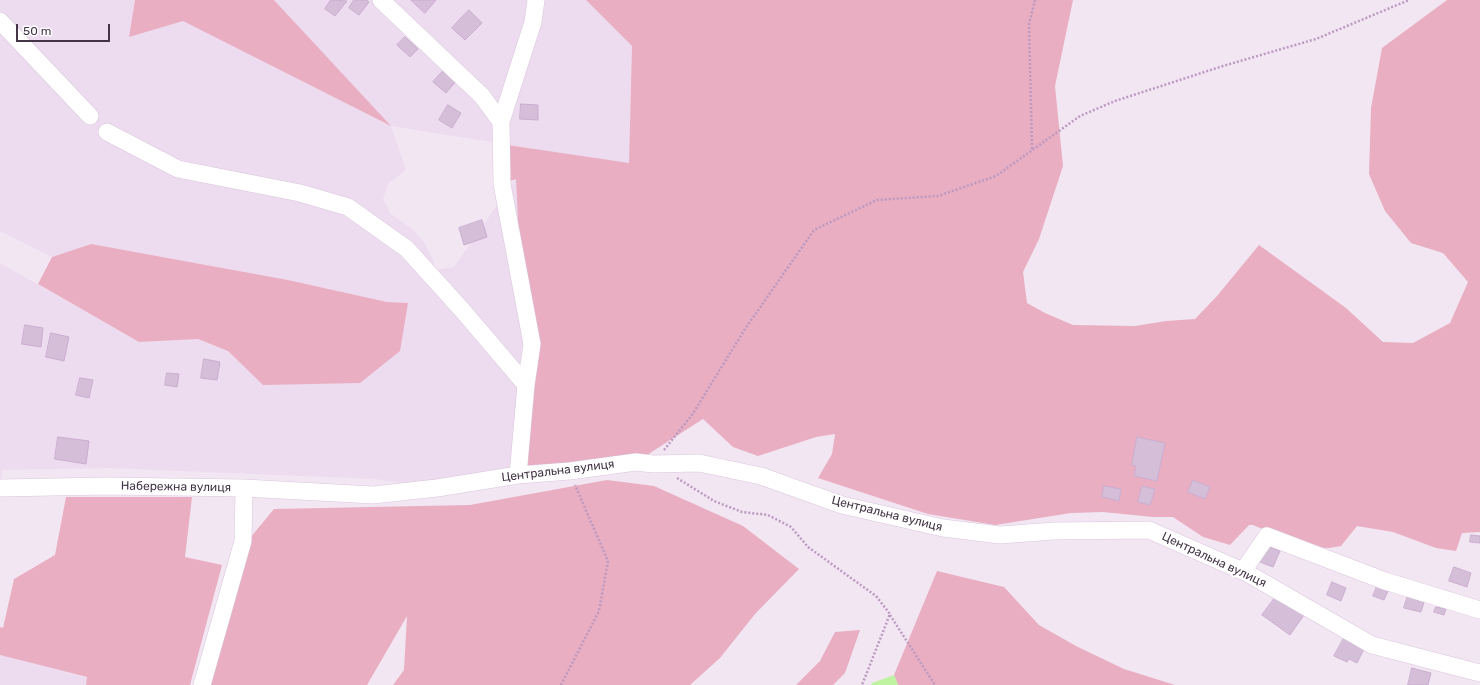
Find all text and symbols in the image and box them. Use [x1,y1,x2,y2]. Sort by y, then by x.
scale bar [18,16,112,42]
text: 50 m [23,24,51,38]
street label: Центральна вулиця [501,457,615,485]
street label: Набережна вулиця [121,479,231,495]
street label: Центральна вулиця [830,493,944,535]
street label: Центральна вулиця [1159,529,1269,591]

